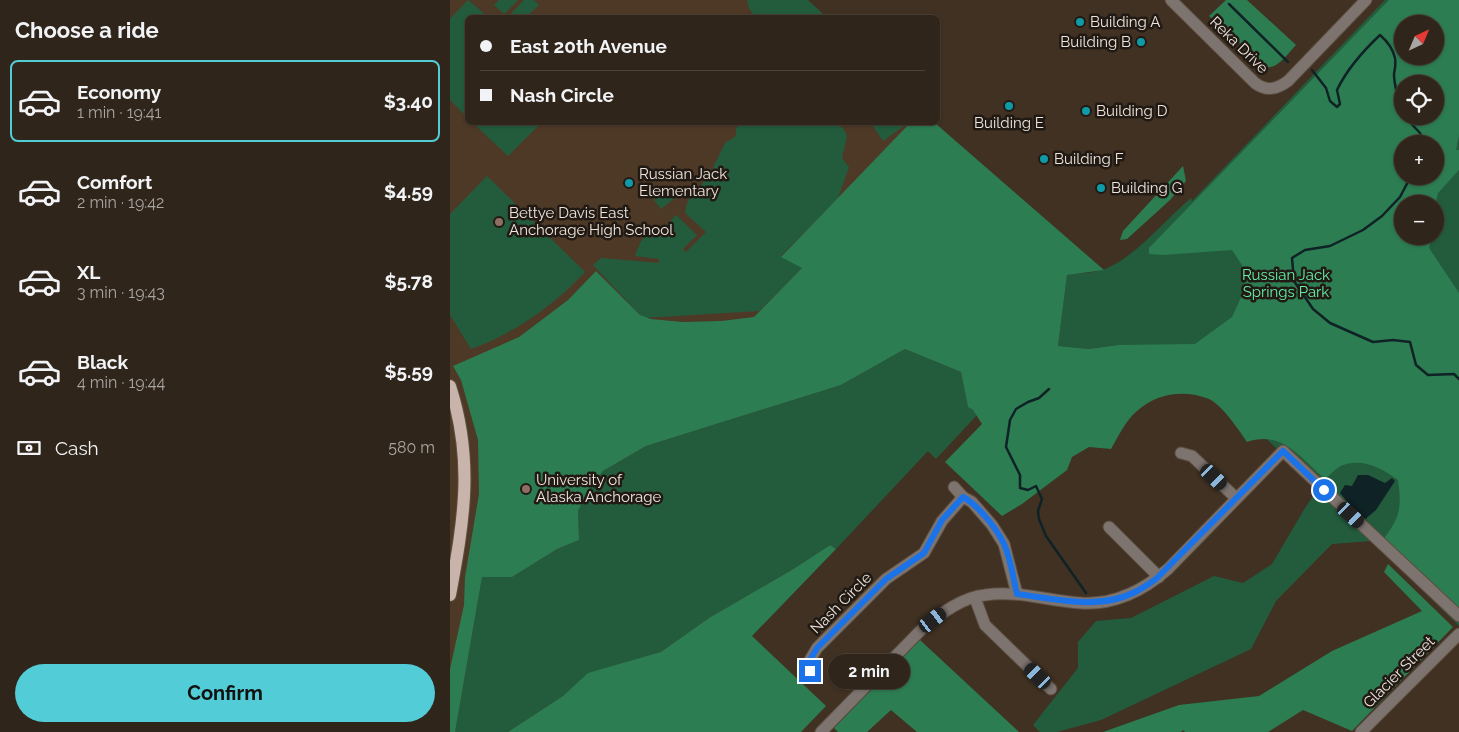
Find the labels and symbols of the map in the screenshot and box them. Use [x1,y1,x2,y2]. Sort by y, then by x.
place label: Building A [1090,13,1160,31]
street label: Reka Drive [1206,13,1272,77]
north arrow [1394,15,1444,65]
marker: Building A [1074,16,1086,28]
place label: Building B [1060,33,1131,51]
marker: Building B [1135,36,1147,48]
marker: Building E [1003,100,1015,112]
place label: Building D [1096,102,1168,120]
marker: Building D [1080,105,1092,117]
place label: Building E [974,114,1044,132]
place label: Building F [1054,150,1124,168]
marker: Building F [1038,153,1050,165]
place label: Russian Jack Elementary [639,165,727,200]
marker: Russian Jack Elementary [623,177,635,189]
place label: Building G [1111,179,1182,197]
marker: Building G [1095,182,1107,194]
place label: Bettye Davis East Anchorage High School [509,204,674,239]
marker: Bettye Davis East Anchorage High School [493,216,505,228]
park label: Russian Jack Springs Park [1242,266,1330,301]
car [1198,461,1230,493]
place label: University of Alaska Anchorage [536,471,662,506]
route start [1313,479,1335,501]
marker: University of Alaska Anchorage [520,483,532,495]
car [1334,499,1367,531]
street label: Nash Circle [807,568,876,637]
car [916,605,949,635]
street label: Glacier Street [1360,633,1438,711]
callout: 2 min [828,654,910,688]
route end [799,660,821,682]
car [1021,660,1054,692]

